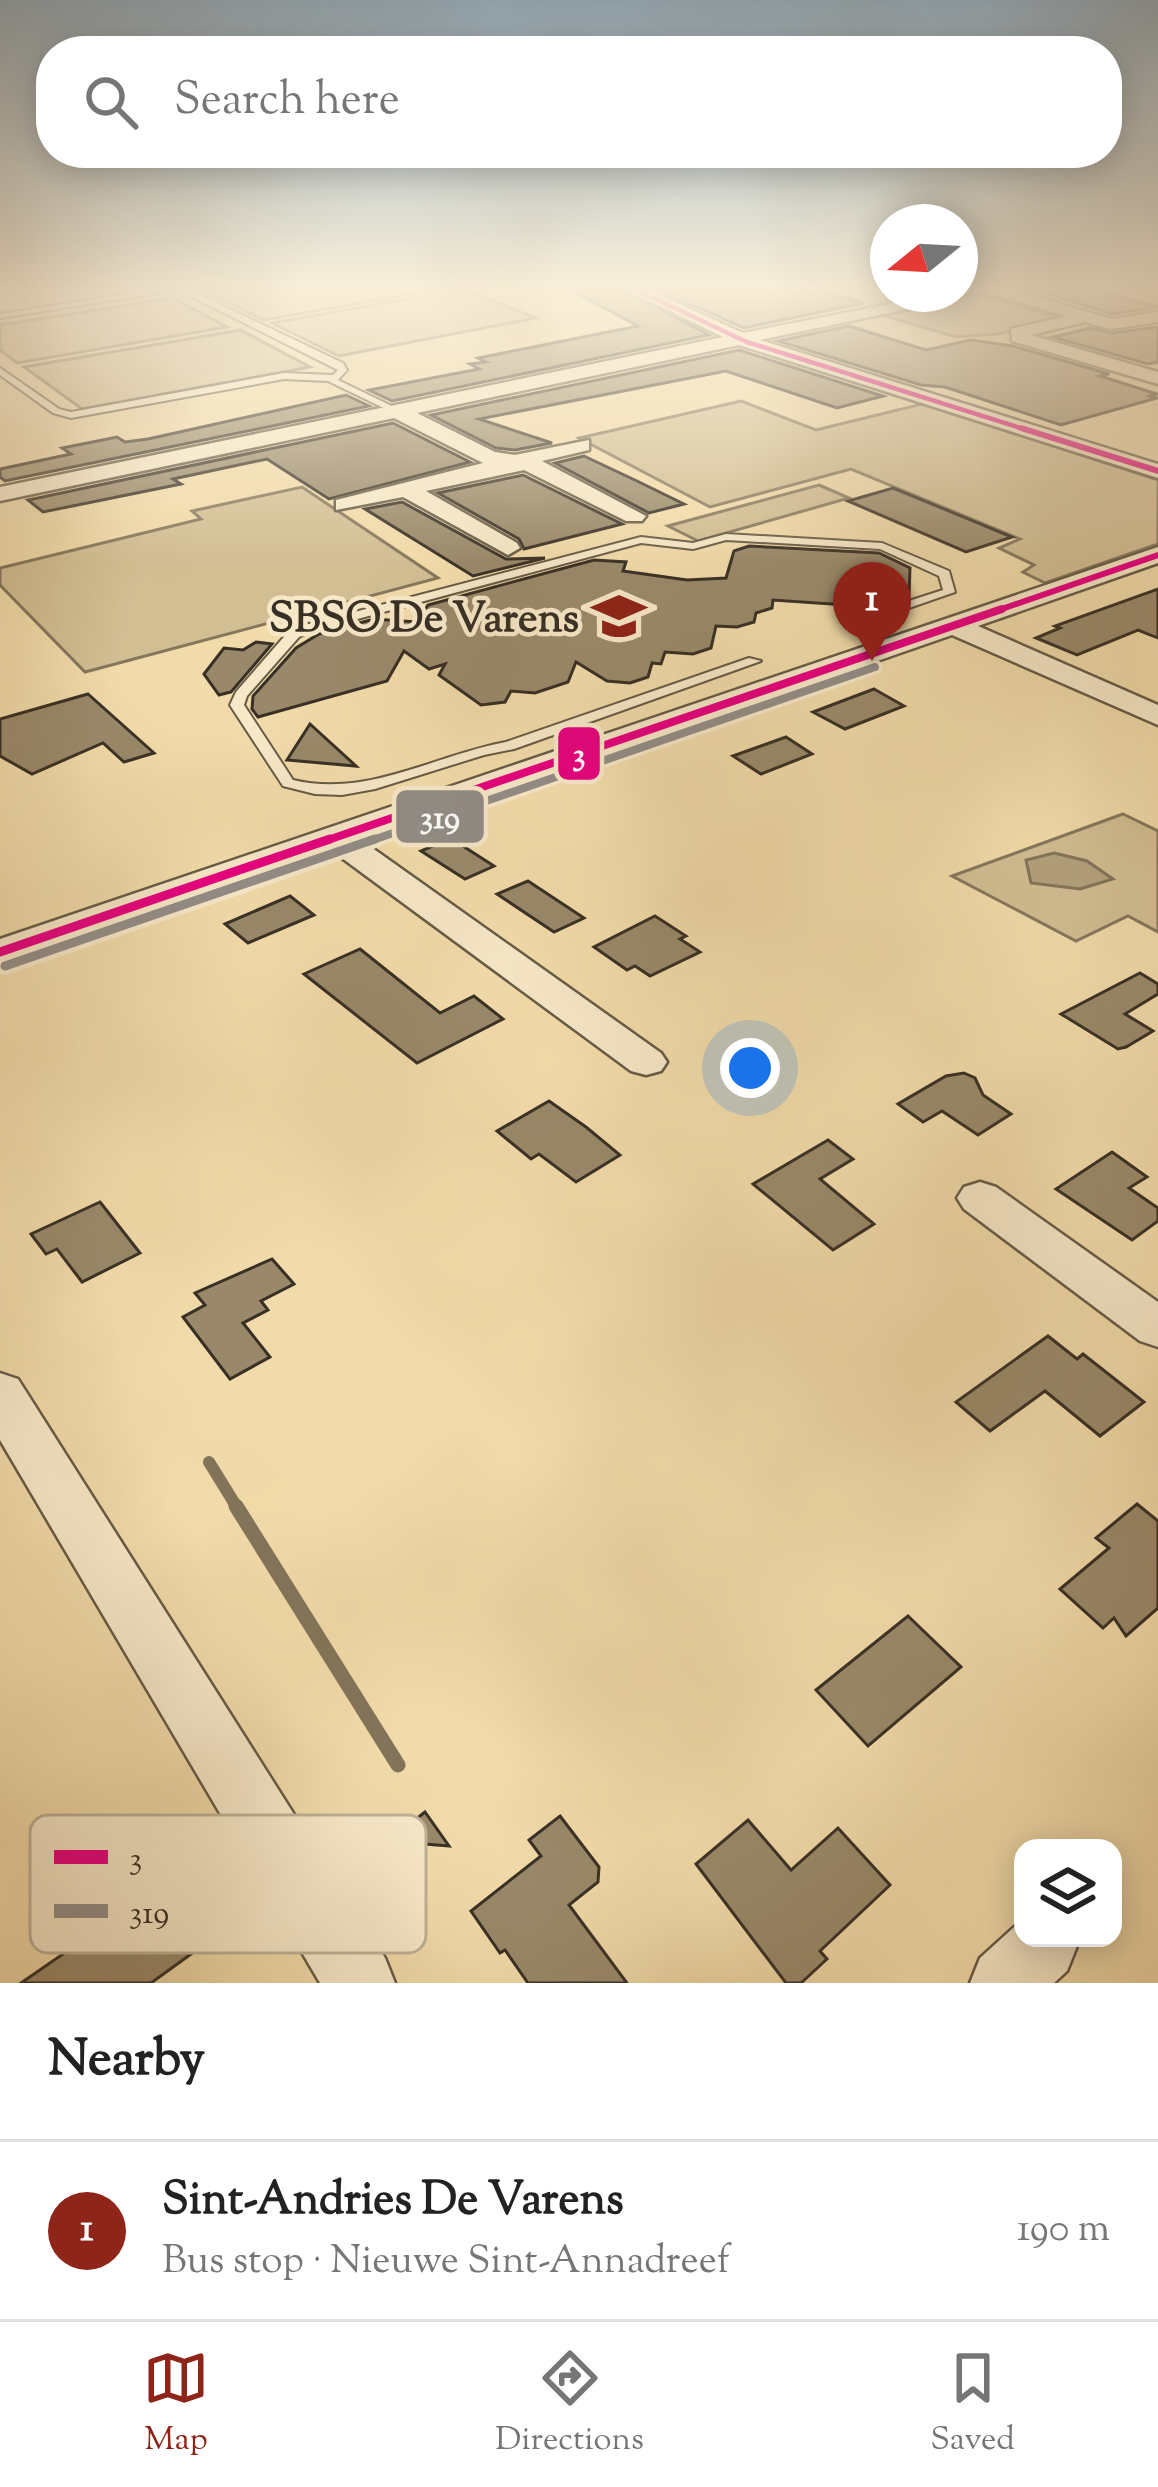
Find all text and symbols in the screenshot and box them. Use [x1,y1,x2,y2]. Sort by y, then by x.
search box [36,36,1122,168]
icon: search [78,69,144,135]
text: Search here [174,70,400,135]
north arrow [870,204,978,312]
pin: 1 [833,562,911,661]
school or university icon: SBSO De Varens [590,587,648,645]
place label: SBSO De Varens [269,591,579,651]
line badge: 3 [556,725,602,782]
text: 3 [572,733,586,781]
line badge: 319 [394,788,486,845]
text: 319 [420,796,460,844]
your location [720,1038,780,1098]
legend [30,1815,426,1953]
text: 3 [129,1837,142,1885]
map controls [1014,1839,1122,1947]
button: layers [1014,1839,1122,1947]
text: 319 [129,1891,169,1939]
text: Nearby [48,2025,205,2098]
text: Sint-Andries De Varens [162,2170,624,2235]
text: 1 [80,2203,94,2259]
text: 190 m [1017,2203,1110,2259]
text: Bus stop · Nieuwe Sint-Annadreef [162,2235,730,2291]
tab: Map [143,2345,209,2465]
tab: Directions [495,2345,644,2465]
tab: Saved [930,2345,1015,2465]

